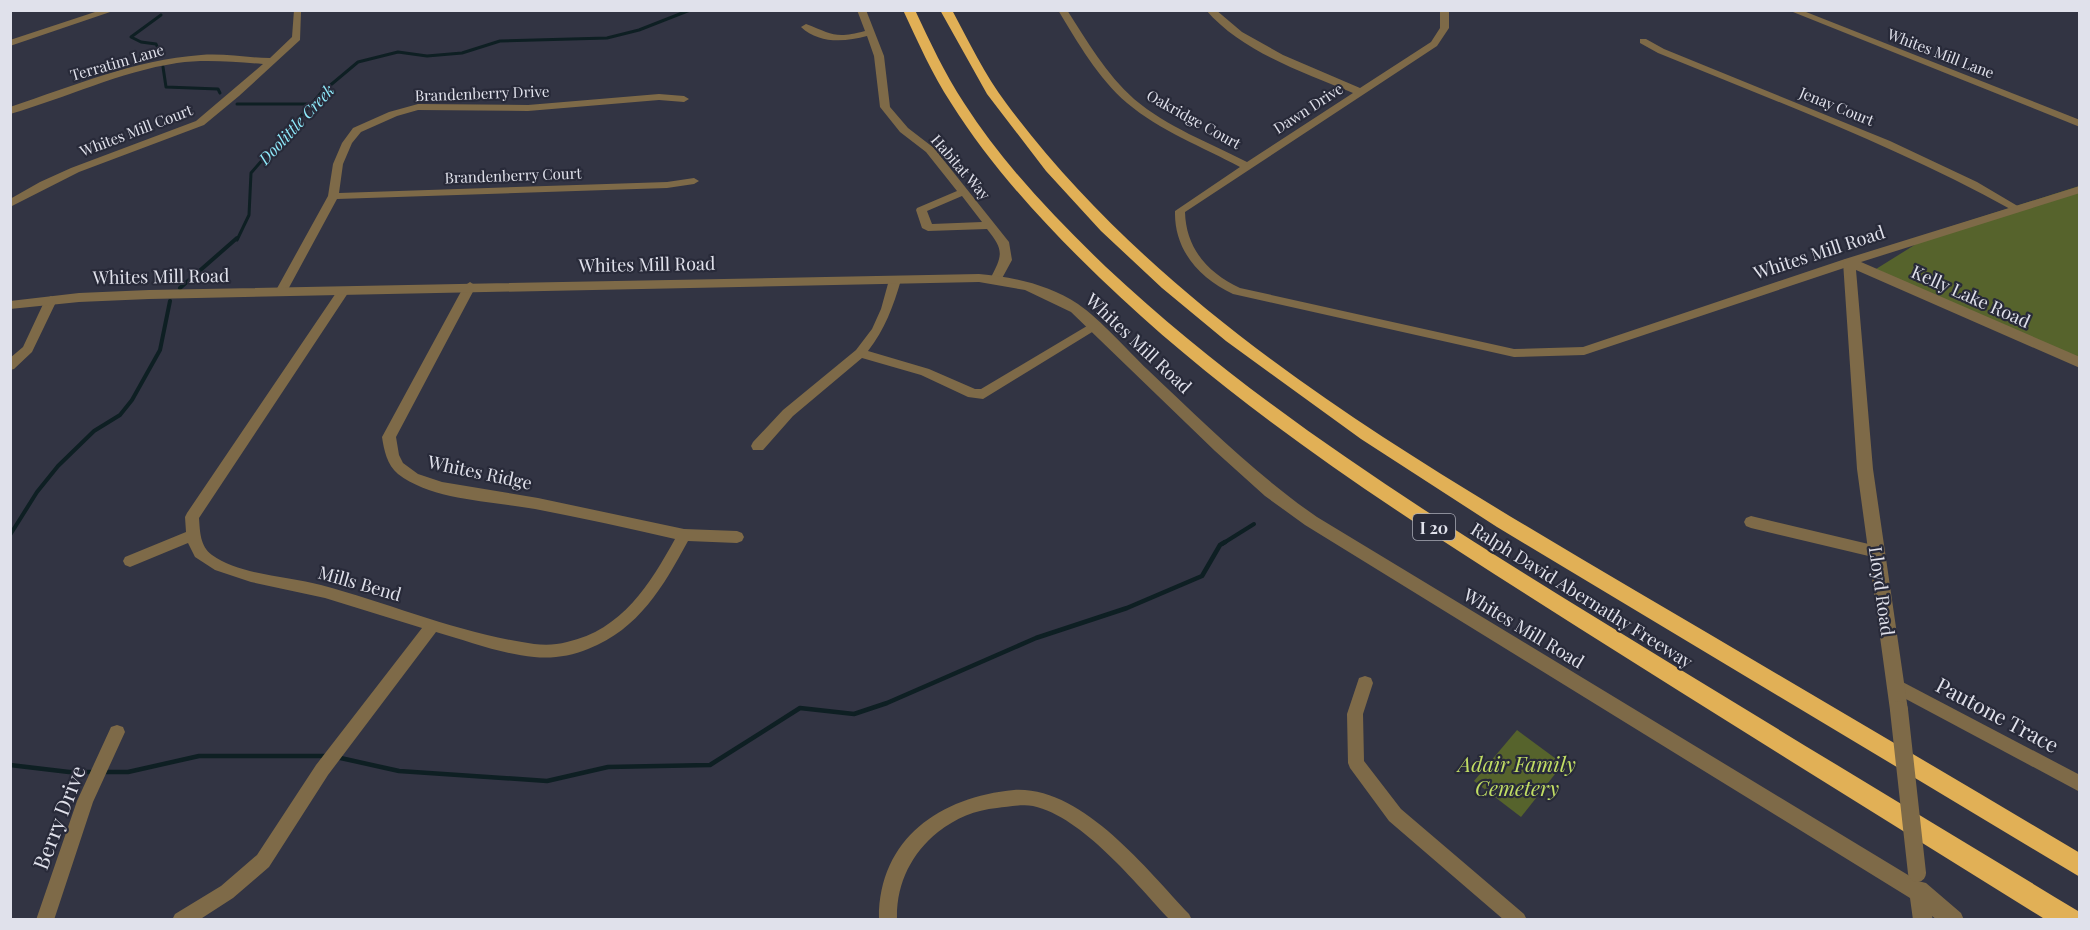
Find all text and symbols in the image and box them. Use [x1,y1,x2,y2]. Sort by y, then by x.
street label: Whites Mill Lane [1884,23,1997,83]
street label: Terratim Lane [68,39,166,85]
street label: Dawn Drive [1269,78,1347,138]
water label: Doolittle Creek [253,80,338,169]
street label: Brandenberry Drive [414,81,550,105]
street label: Jenay Court [1796,82,1878,130]
street label: Oakridge Court [1143,85,1245,154]
street label: Whites Mill Court [76,99,196,161]
street label: Habitat Way [927,130,995,204]
street label: Brandenberry Court [444,163,583,187]
street label: Whites Mill Road [1749,219,1888,285]
street label: Whites Mill Road [577,251,716,277]
street label: Kelly Lake Road [1908,259,2035,333]
street label: Whites Mill Road [91,263,230,289]
street label: Whites Mill Road [1080,287,1198,399]
street label: Whites Ridge [425,449,534,495]
road number: I 20 [1413,514,1455,540]
street label: Ralph David Abernathy Freeway [1466,517,1698,673]
street label: Lloyd Road [1864,545,1900,638]
street label: Mills Bend [316,560,405,606]
street label: Whites Mill Road [1458,582,1589,674]
street label: Pautone Trace [1932,670,2064,758]
park label: Adair Family Cemetery [1456,749,1576,801]
street label: Berry Drive [25,761,91,873]

